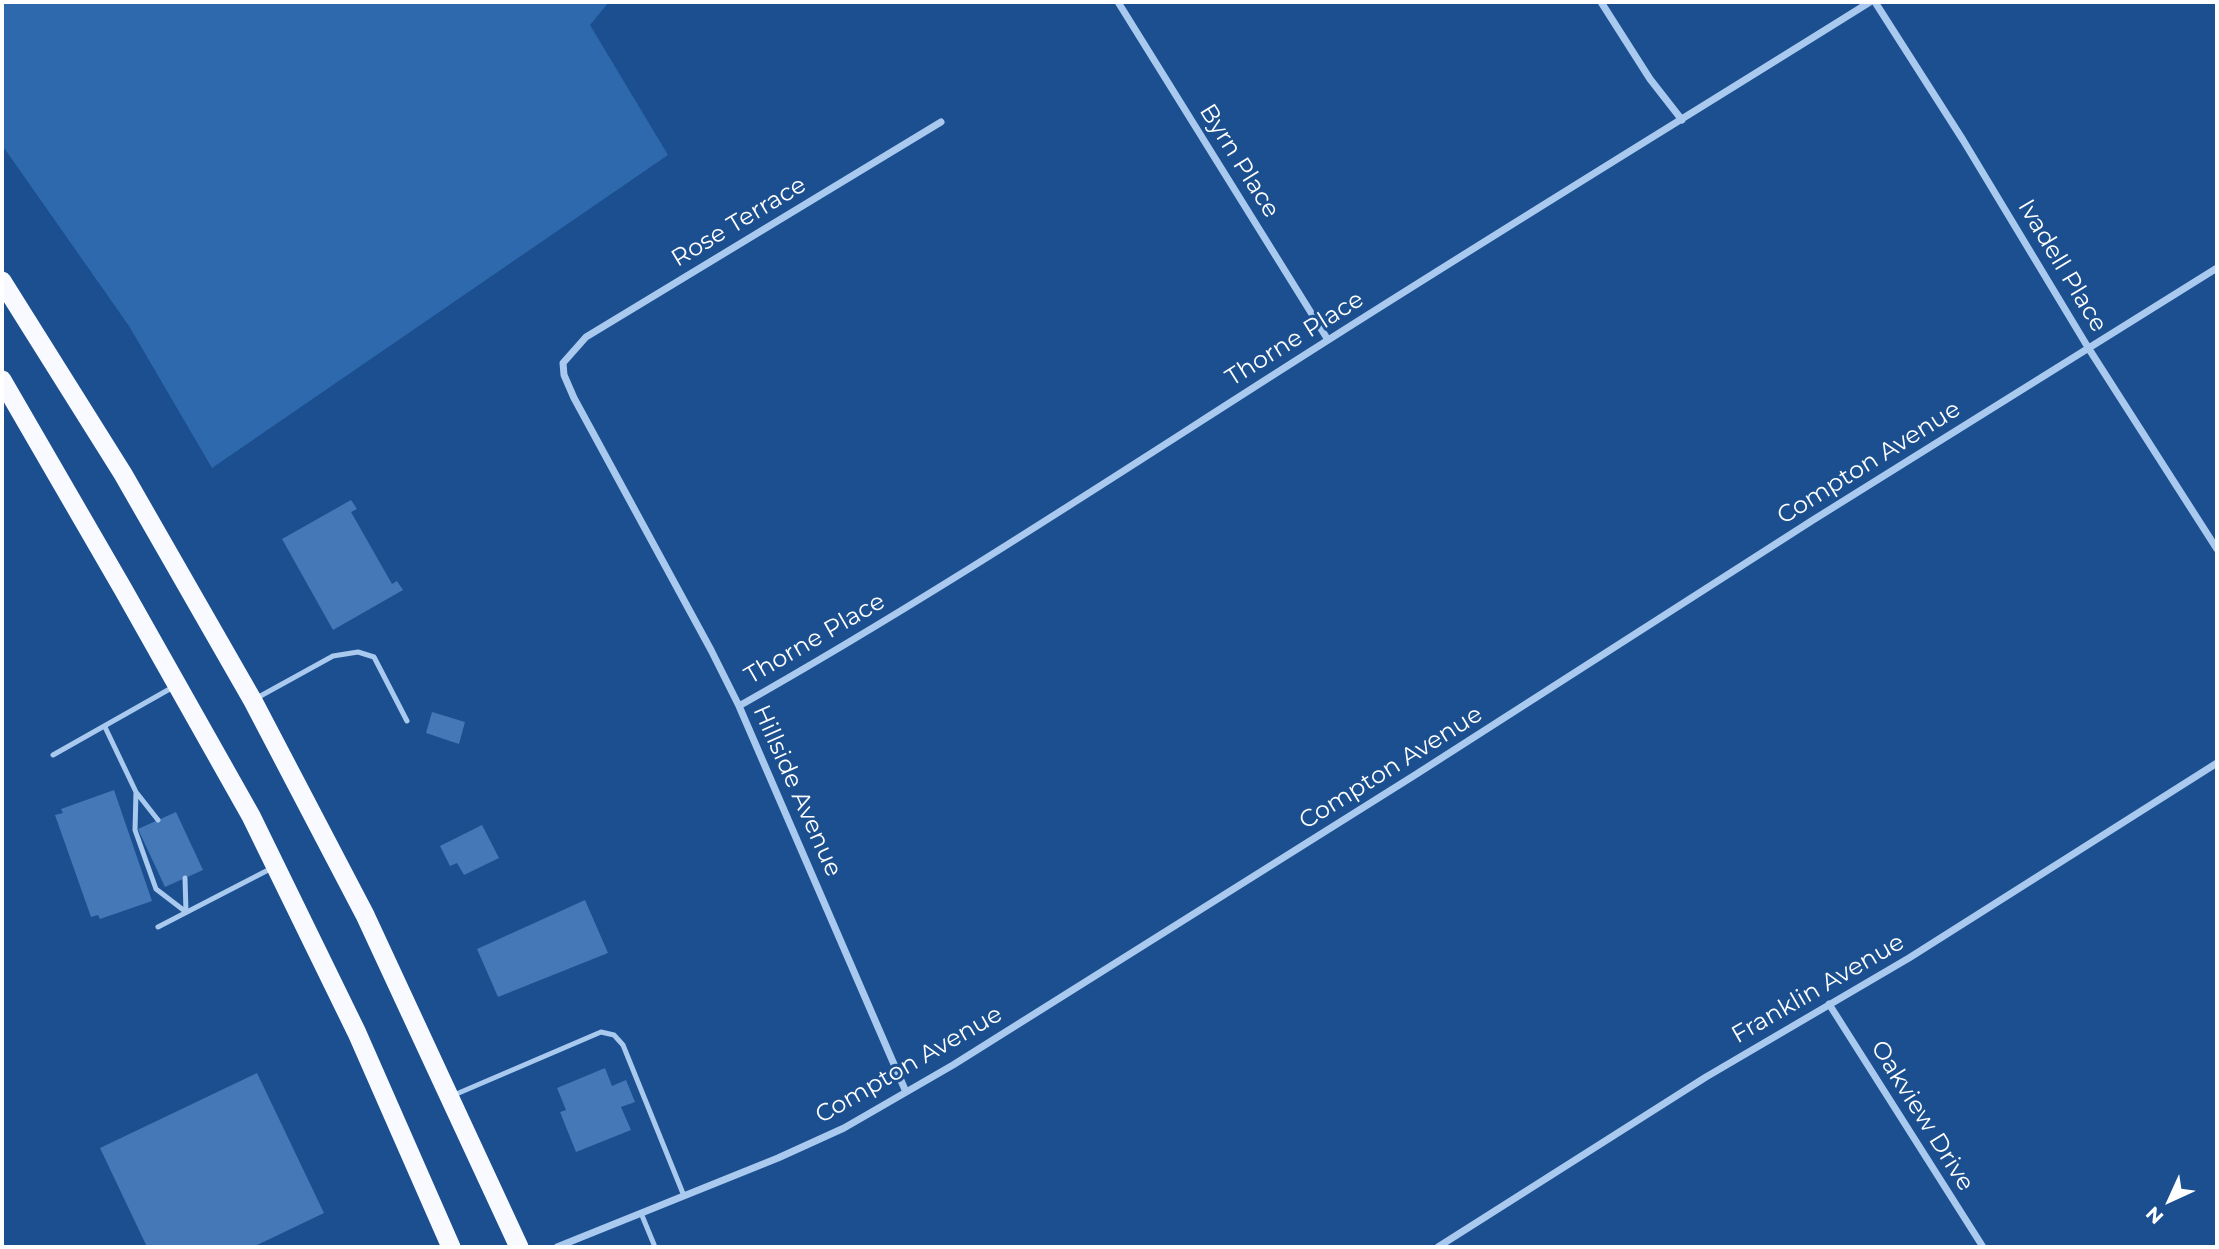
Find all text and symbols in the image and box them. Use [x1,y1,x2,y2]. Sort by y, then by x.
street label: Byrn Place [1193,99,1285,223]
street label: Rose Terrace [666,171,812,273]
street label: Ivadell Place [2011,194,2113,338]
street label: Thorne Place [1221,285,1369,393]
street label: Compton Avenue [1772,395,1966,531]
street label: Thorne Place [740,587,890,691]
street label: Compton Avenue [1294,700,1488,836]
street label: Hillside Avenue [746,701,848,881]
street label: Franklin Avenue [1727,928,1909,1050]
street label: Compton Avenue [811,1000,1007,1130]
street label: Oakview Drive [1864,1035,1980,1197]
north arrow [2135,1165,2205,1235]
text: N [2141,1202,2168,1229]

